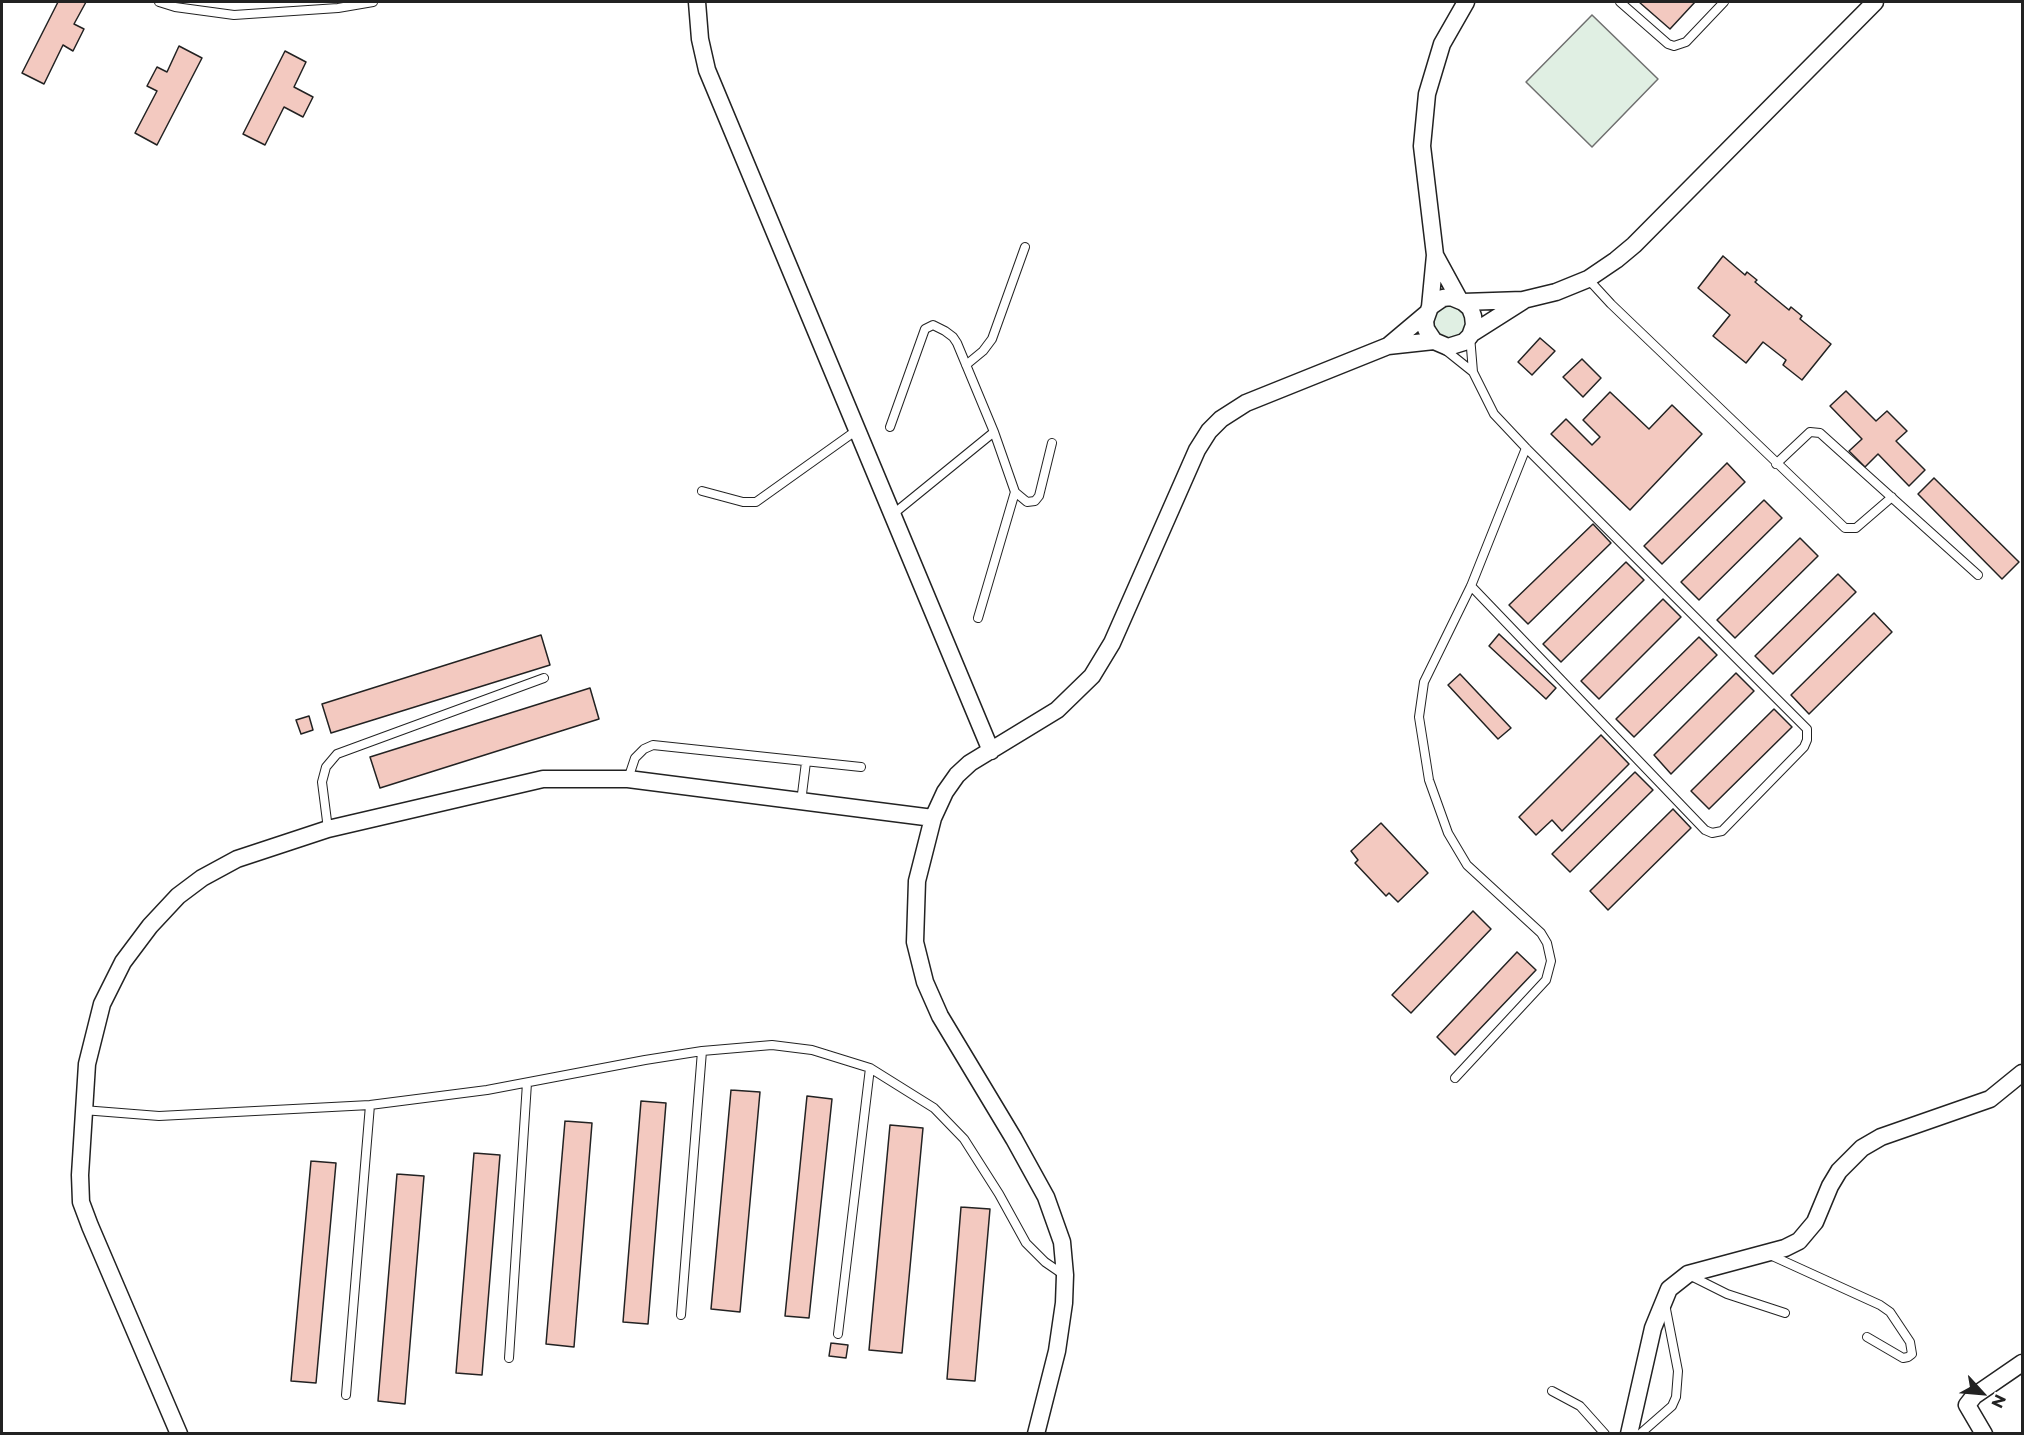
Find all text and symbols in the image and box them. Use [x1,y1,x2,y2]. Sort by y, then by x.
north arrow [1952,1363,2012,1423]
text: N [1987,1391,2010,1411]

